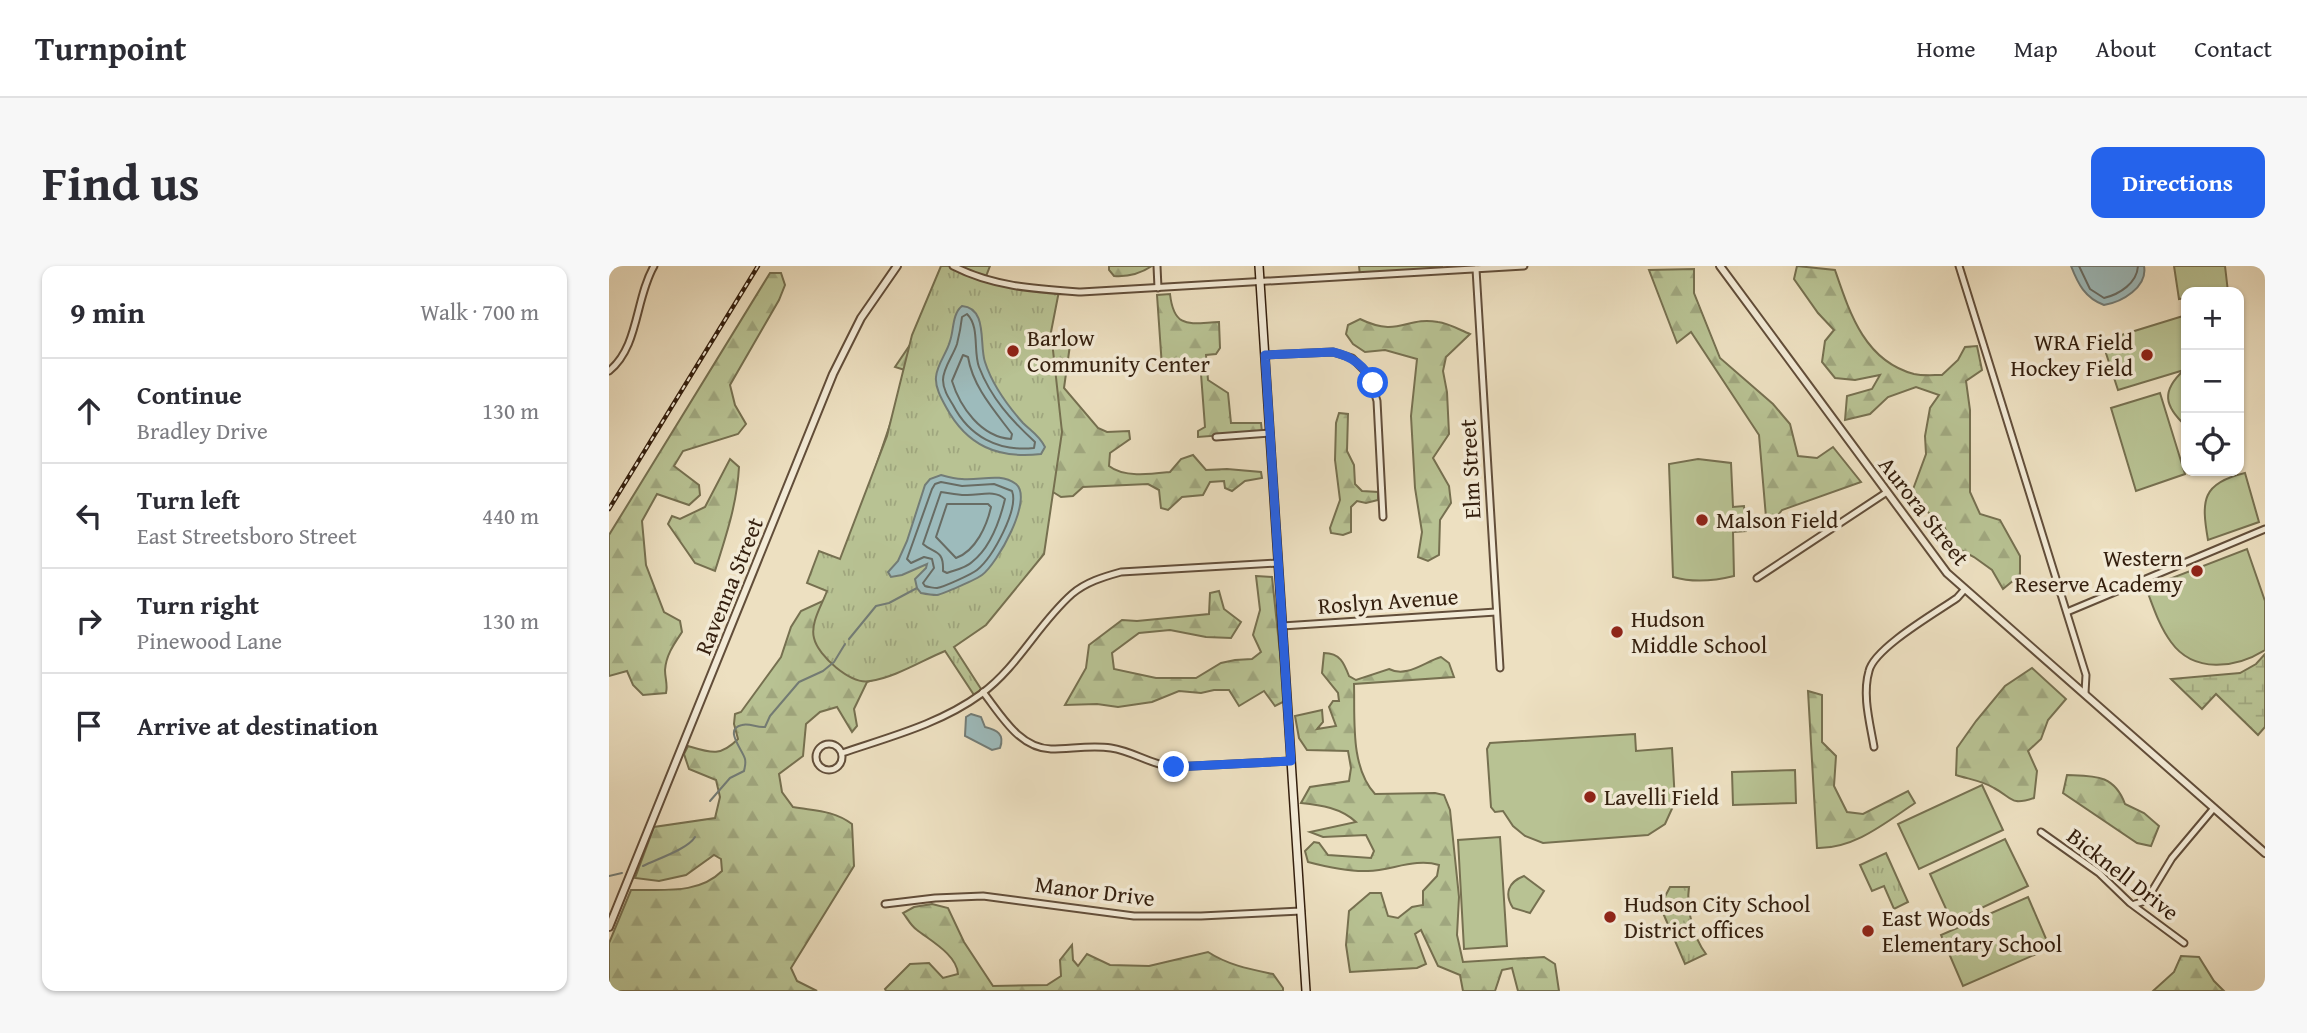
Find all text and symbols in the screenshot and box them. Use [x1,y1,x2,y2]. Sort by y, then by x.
text: Turnpoint [35,24,187,72]
text: Home [1917,31,1976,66]
text: Map [2014,31,2058,66]
text: About [2096,31,2156,66]
text: Contact [2194,31,2272,66]
text: Find us [42,146,200,218]
button: Directions [2091,147,2265,218]
map controls [2181,287,2244,476]
button: + [2181,287,2244,350]
text: 9 min [70,290,145,334]
text: Walk · 700 m [420,295,539,328]
place label: Barlow Community Center [1027,321,1210,380]
place label: WRA Field Hockey Field [2010,325,2134,384]
marker: Barlow Community Center [1005,343,1021,359]
marker: WRA Field Hockey Field [2139,347,2155,363]
button: − [2181,350,2244,413]
route start [1357,367,1388,398]
text: Continue [137,375,242,414]
icon: ahead [70,392,108,430]
text: 130 m [482,394,539,427]
button: locate [2181,413,2244,476]
text: Bradley Drive [137,414,268,447]
street label: Elm Street [1450,418,1489,520]
street label: Aurora Street [1871,449,1978,572]
text: Turn left [137,480,240,519]
icon: left [70,497,108,535]
text: 440 m [482,499,539,532]
place label: Malson Field [1716,503,1839,536]
street label: Ravenna Street [686,512,771,659]
marker: Malson Field [1694,512,1710,528]
text: East Streetsboro Street [137,519,357,552]
place label: Western Reserve Academy [2014,541,2184,600]
marker: Western Reserve Academy [2189,563,2205,579]
street label: Roslyn Avenue [1317,579,1459,622]
text: Turn right [137,585,259,624]
icon: right [70,602,108,640]
place label: Hudson Middle School [1631,602,1767,661]
text: 130 m [482,604,539,637]
text: Pinewood Lane [137,624,282,657]
marker: Hudson Middle School [1609,624,1625,640]
text: Arrive at destination [137,706,378,745]
icon: arrive [70,707,108,745]
route end [1158,751,1189,782]
place label: Lavelli Field [1604,780,1720,813]
marker: Lavelli Field [1582,789,1598,805]
street label: Bicknell Drive [2060,819,2186,928]
street label: Manor Drive [1033,867,1157,914]
place label: Hudson City School District offices [1624,887,1810,946]
place label: East Woods Elementary School [1882,901,2062,960]
marker: Hudson City School District offices [1602,909,1618,925]
marker: East Woods Elementary School [1860,923,1876,939]

